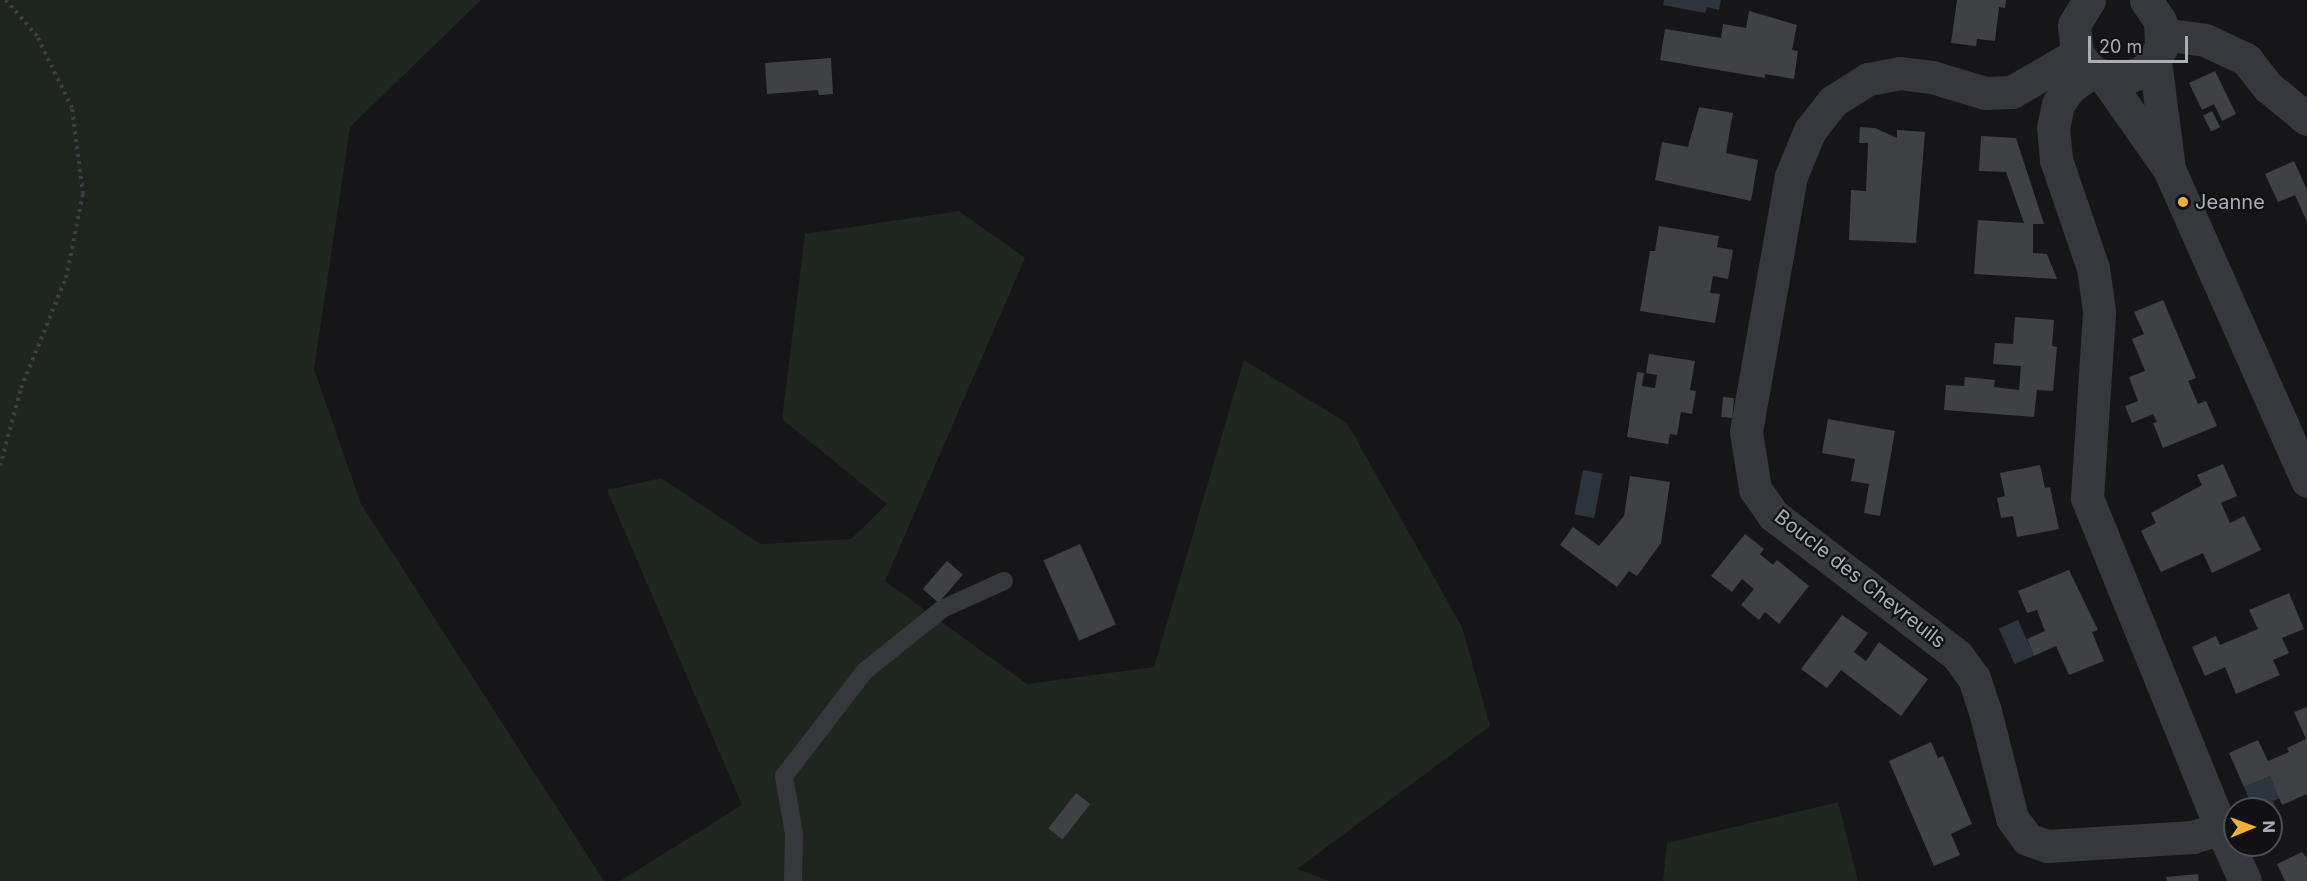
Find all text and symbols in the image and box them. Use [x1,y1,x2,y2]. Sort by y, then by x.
scale bar [2091,24,2192,62]
text: 20 m [2099,36,2142,57]
place label: Jeanne [2195,190,2265,214]
marker: Jeanne [2176,195,2190,209]
street label: Boucle des Chevreuils [1770,505,1950,653]
north arrow [2223,797,2283,857]
text: N [2259,820,2279,833]

